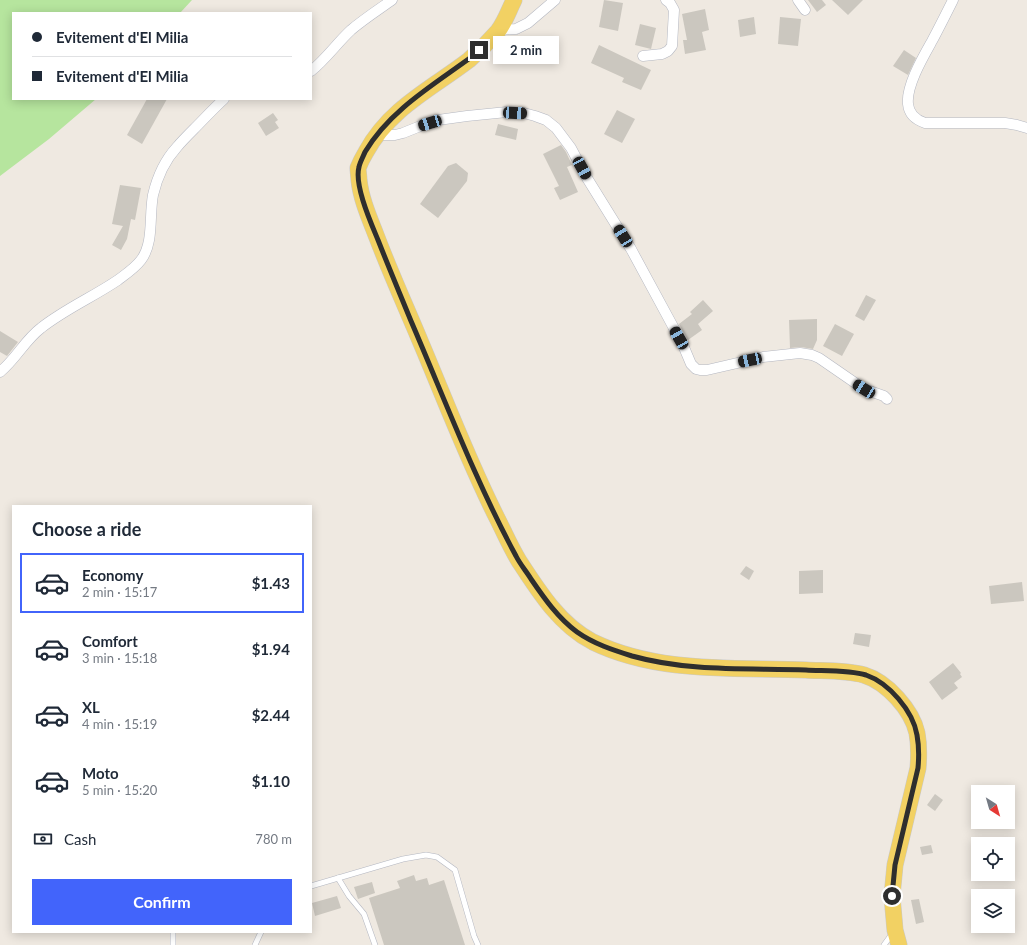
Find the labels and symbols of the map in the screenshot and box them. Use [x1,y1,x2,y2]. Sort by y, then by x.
callout: 2 min [493,36,559,64]
route end [470,41,488,59]
car [503,106,527,120]
car [417,114,443,132]
car [571,155,593,181]
car [612,223,634,249]
car [668,325,690,351]
car [737,352,763,368]
car [851,378,877,400]
north arrow [971,785,1015,829]
route start [883,887,901,905]

